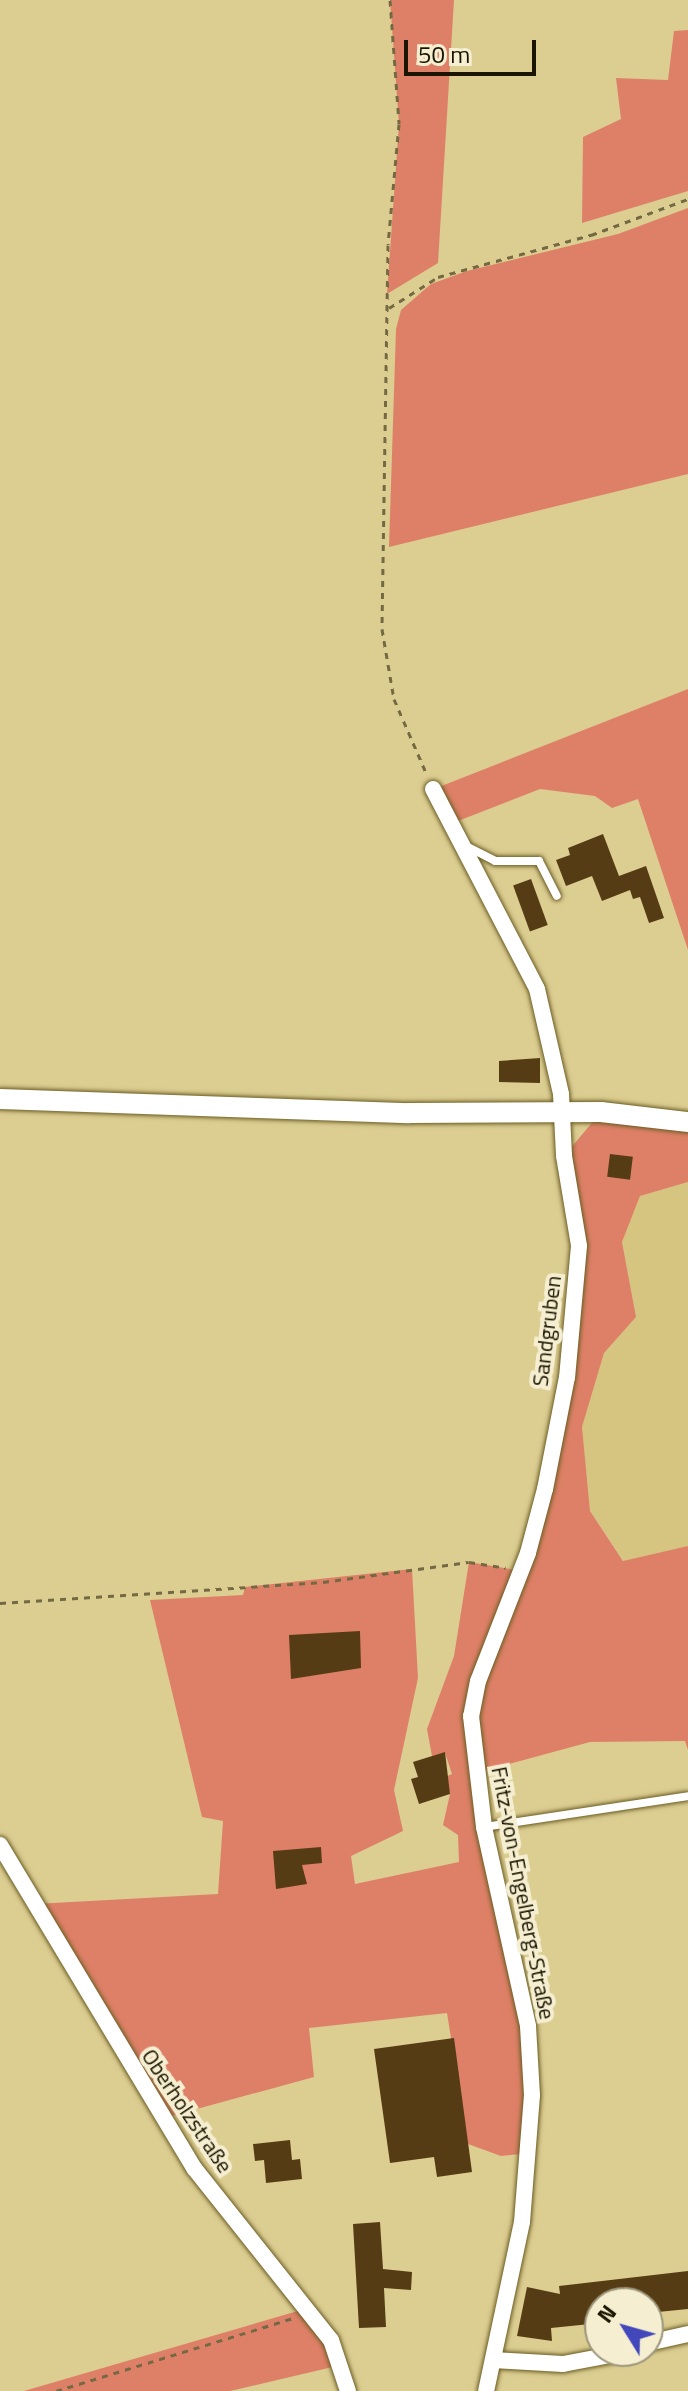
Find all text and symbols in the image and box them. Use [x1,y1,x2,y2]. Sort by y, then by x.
scale bar [408,24,540,74]
text: 50 m [418,36,470,72]
street label: Sandgruben [527,1274,567,1388]
street label: Fritz-von-Engelberg-Straße [486,1764,560,2022]
street label: Oberholzstraße [136,2044,238,2178]
north arrow [584,2287,664,2367]
text: N [588,2297,625,2330]

